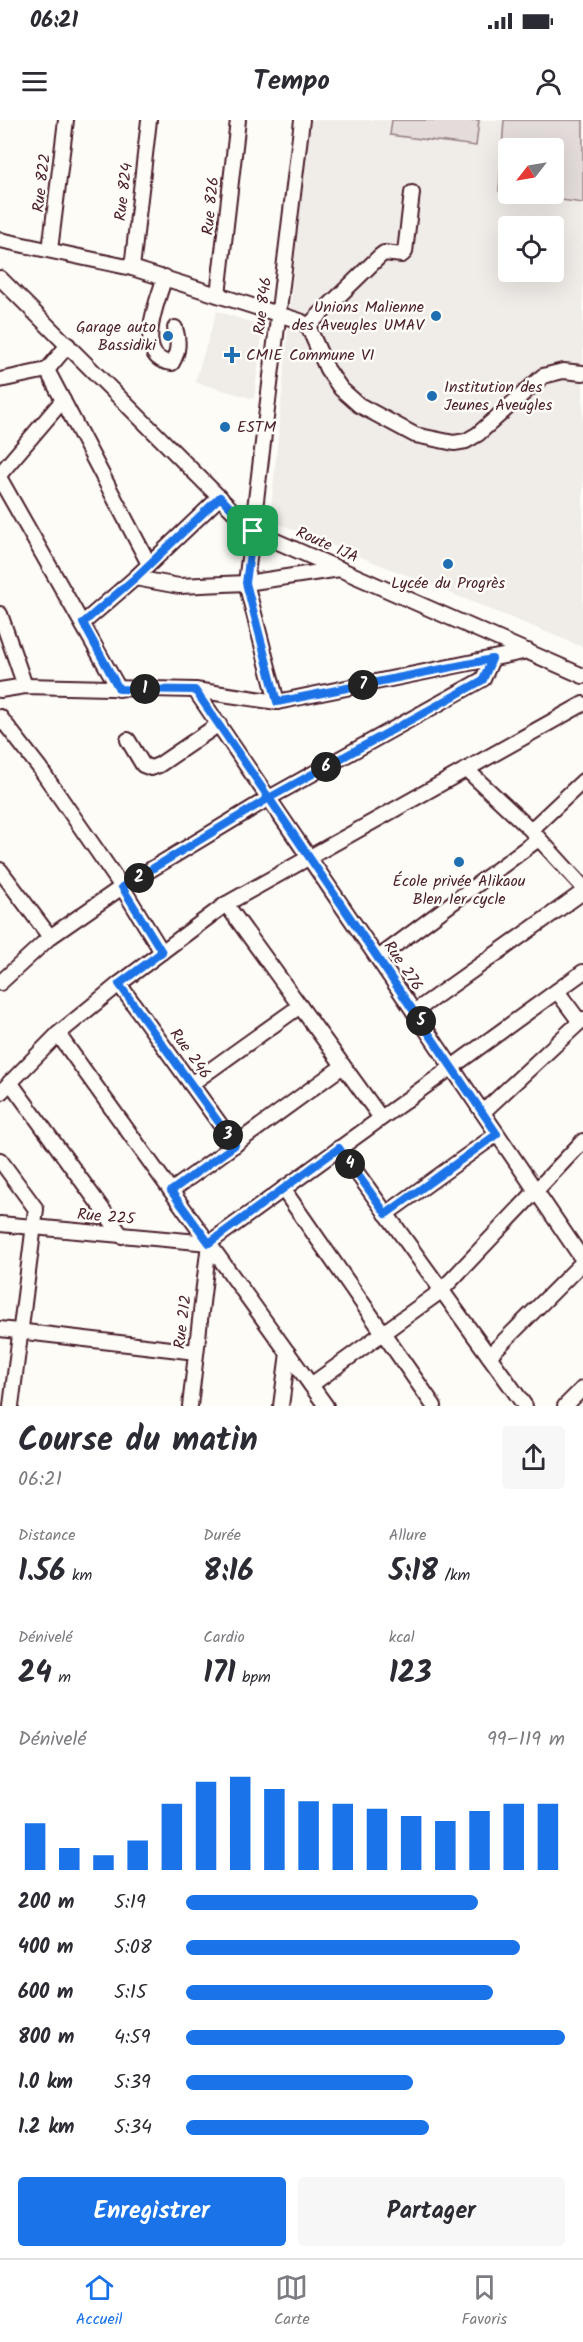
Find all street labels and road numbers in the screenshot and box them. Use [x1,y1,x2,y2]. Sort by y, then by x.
street label: Rue 822 [26,152,58,214]
street label: Rue 824 [108,161,140,223]
street label: Rue 826 [196,176,226,236]
street label: Rue 846 [247,276,279,336]
street label: Route IJA [292,520,363,570]
street label: Rue 276 [377,936,429,996]
street label: Rue 246 [163,1023,217,1085]
street label: Rue 225 [76,1202,137,1232]
street label: Rue 212 [167,1294,199,1350]

